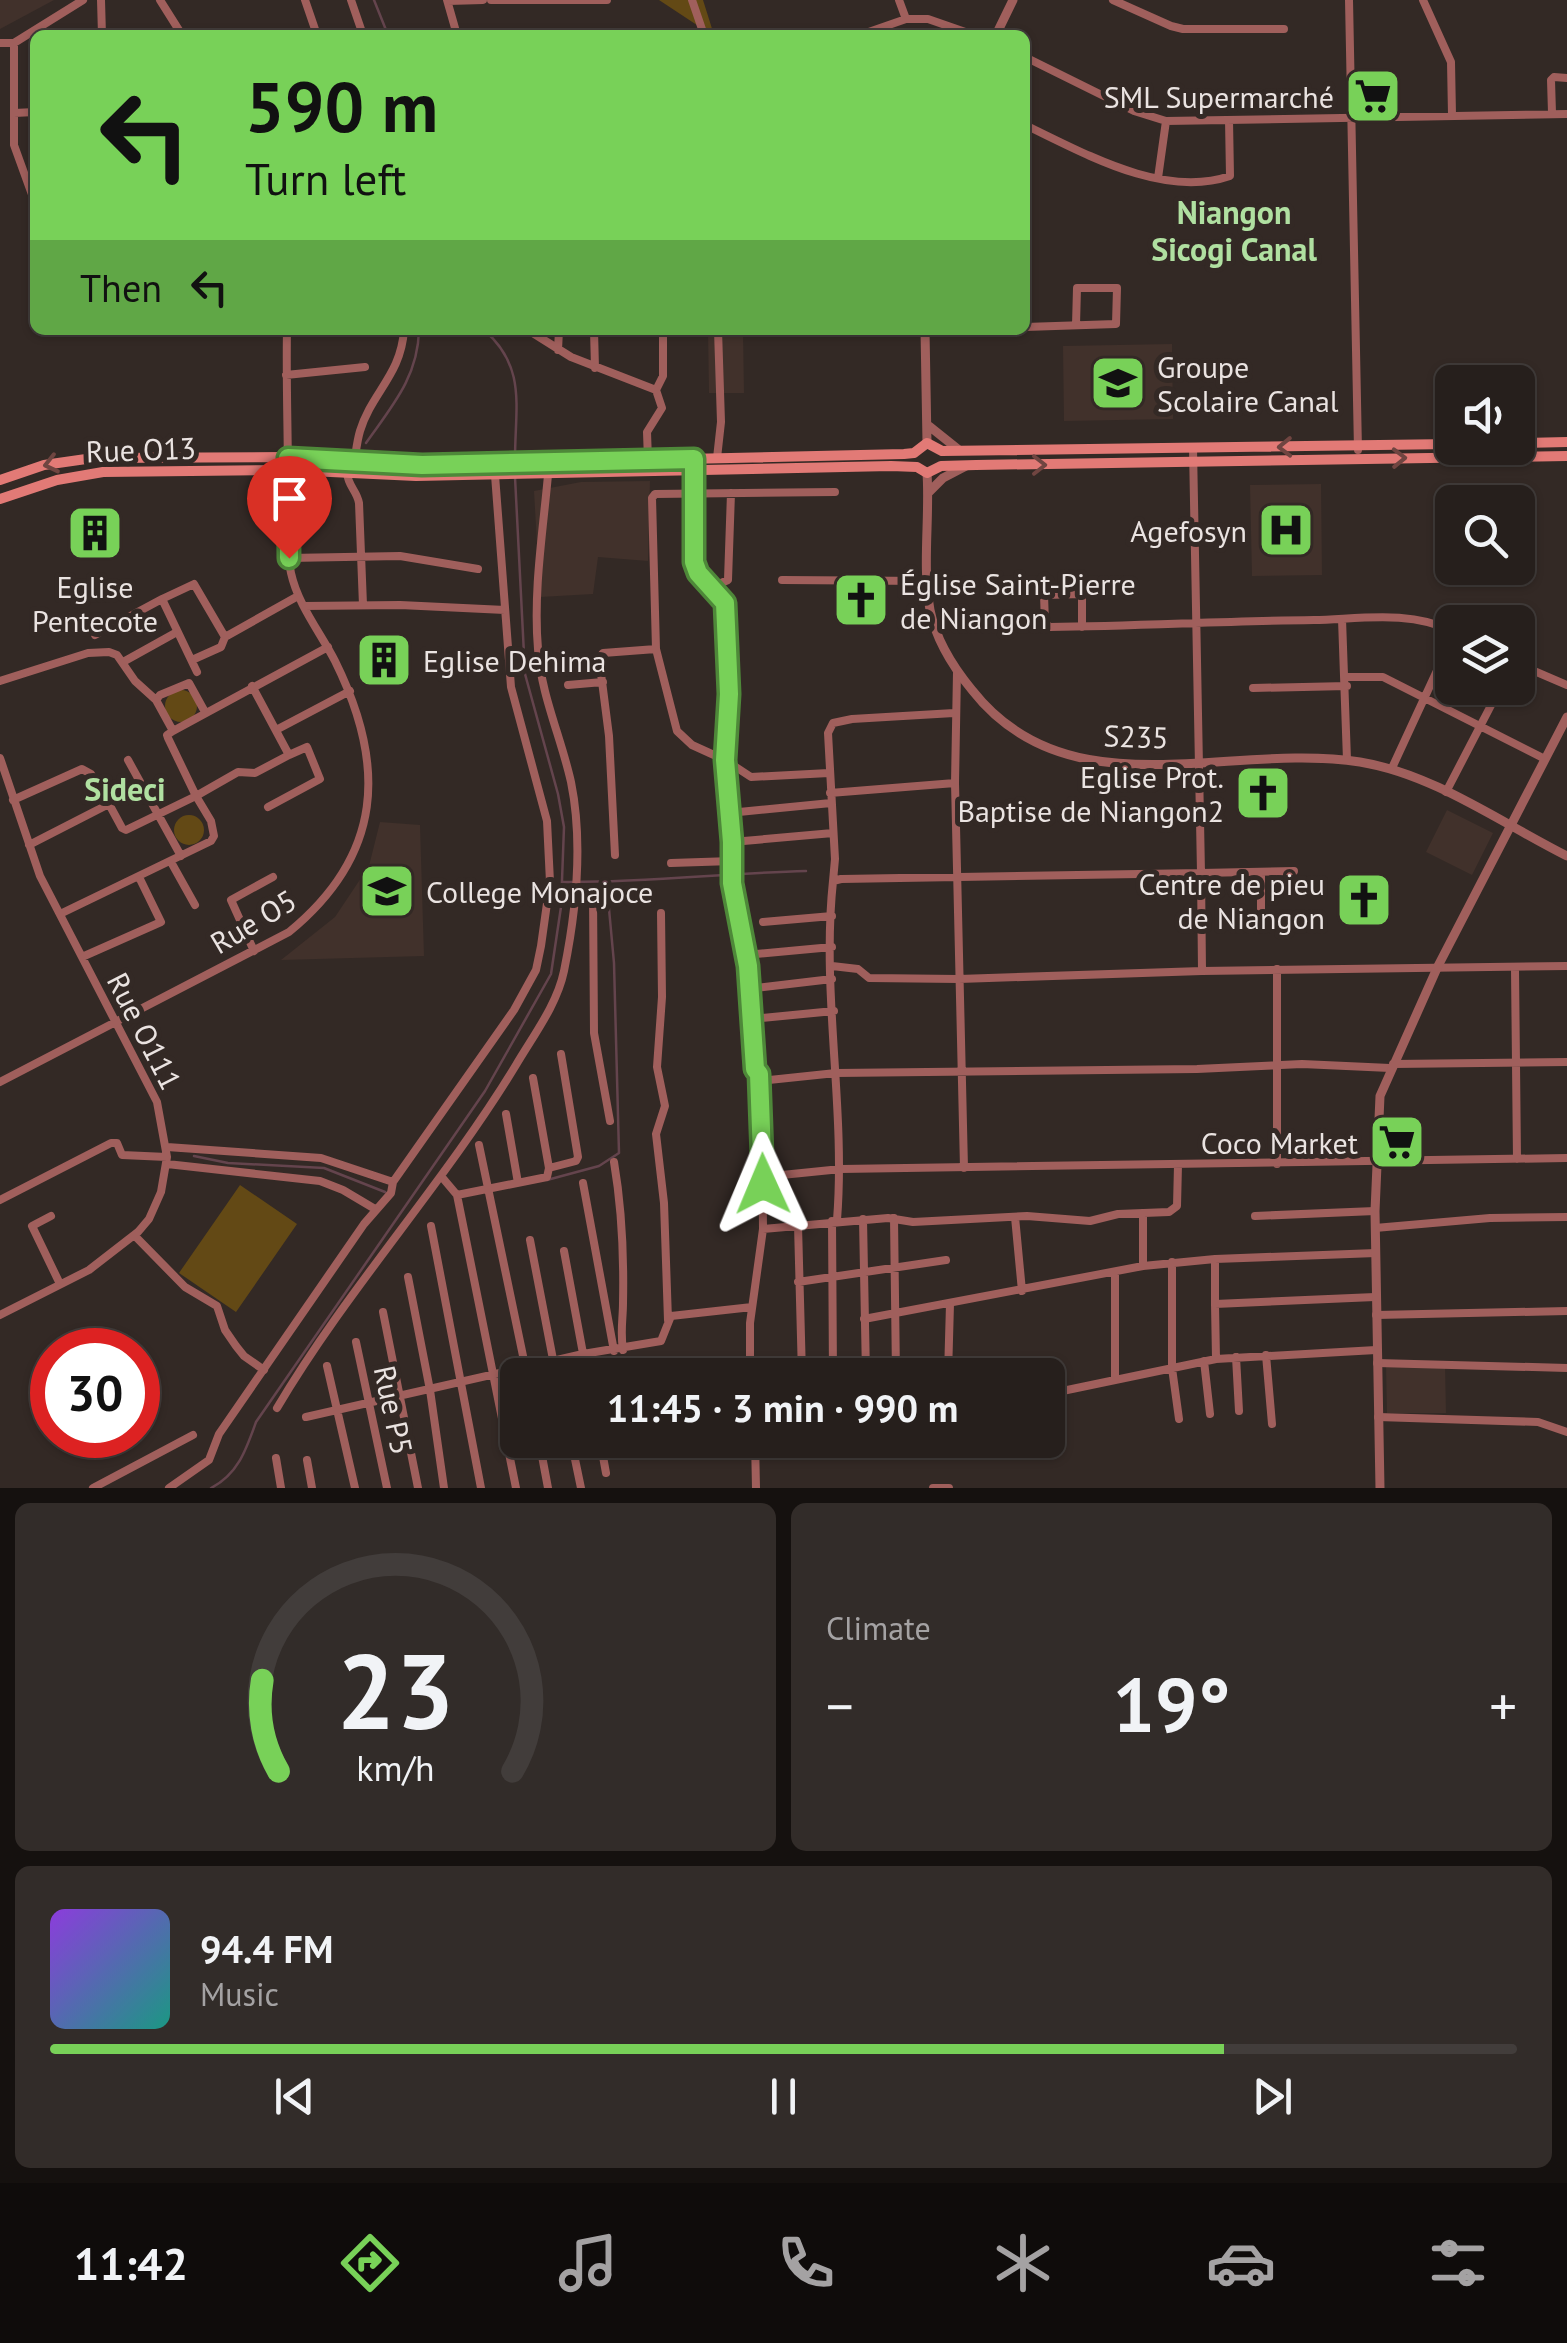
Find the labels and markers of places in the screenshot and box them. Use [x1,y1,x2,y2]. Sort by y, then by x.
supermarket icon: SML Supermarché [1343,66,1403,126]
place label: SML Supermarché [1104,77,1334,116]
place label: Groupe Scolaire Canal [1157,347,1339,420]
school or university icon: Groupe Scolaire Canal [1088,353,1148,413]
pin [247,456,332,559]
hospital icon: Agefosyn [1256,500,1316,560]
building icon: Eglise Pentecote [65,503,125,563]
place label: Agefosyn [1130,511,1247,550]
place label: Église Saint-Pierre de Niangon [900,564,1136,637]
place label: Eglise Pentecote [32,567,158,640]
church icon: Église Saint-Pierre de Niangon [831,570,891,630]
building icon: Eglise Dehima [354,630,414,690]
place label: Eglise Dehima [423,641,606,680]
place label: Eglise Prot. Baptise de Niangon2 [957,757,1224,830]
church icon: Eglise Prot. Baptise de Niangon2 [1233,763,1293,823]
school or university icon: College Monajoce [357,861,417,921]
place label: Centre de pieu de Niangon [1139,864,1325,937]
church icon: Centre de pieu de Niangon [1334,870,1394,930]
place label: College Monajoce [426,872,653,911]
supermarket icon: Coco Market [1367,1112,1427,1172]
place label: Coco Market [1201,1123,1358,1162]

